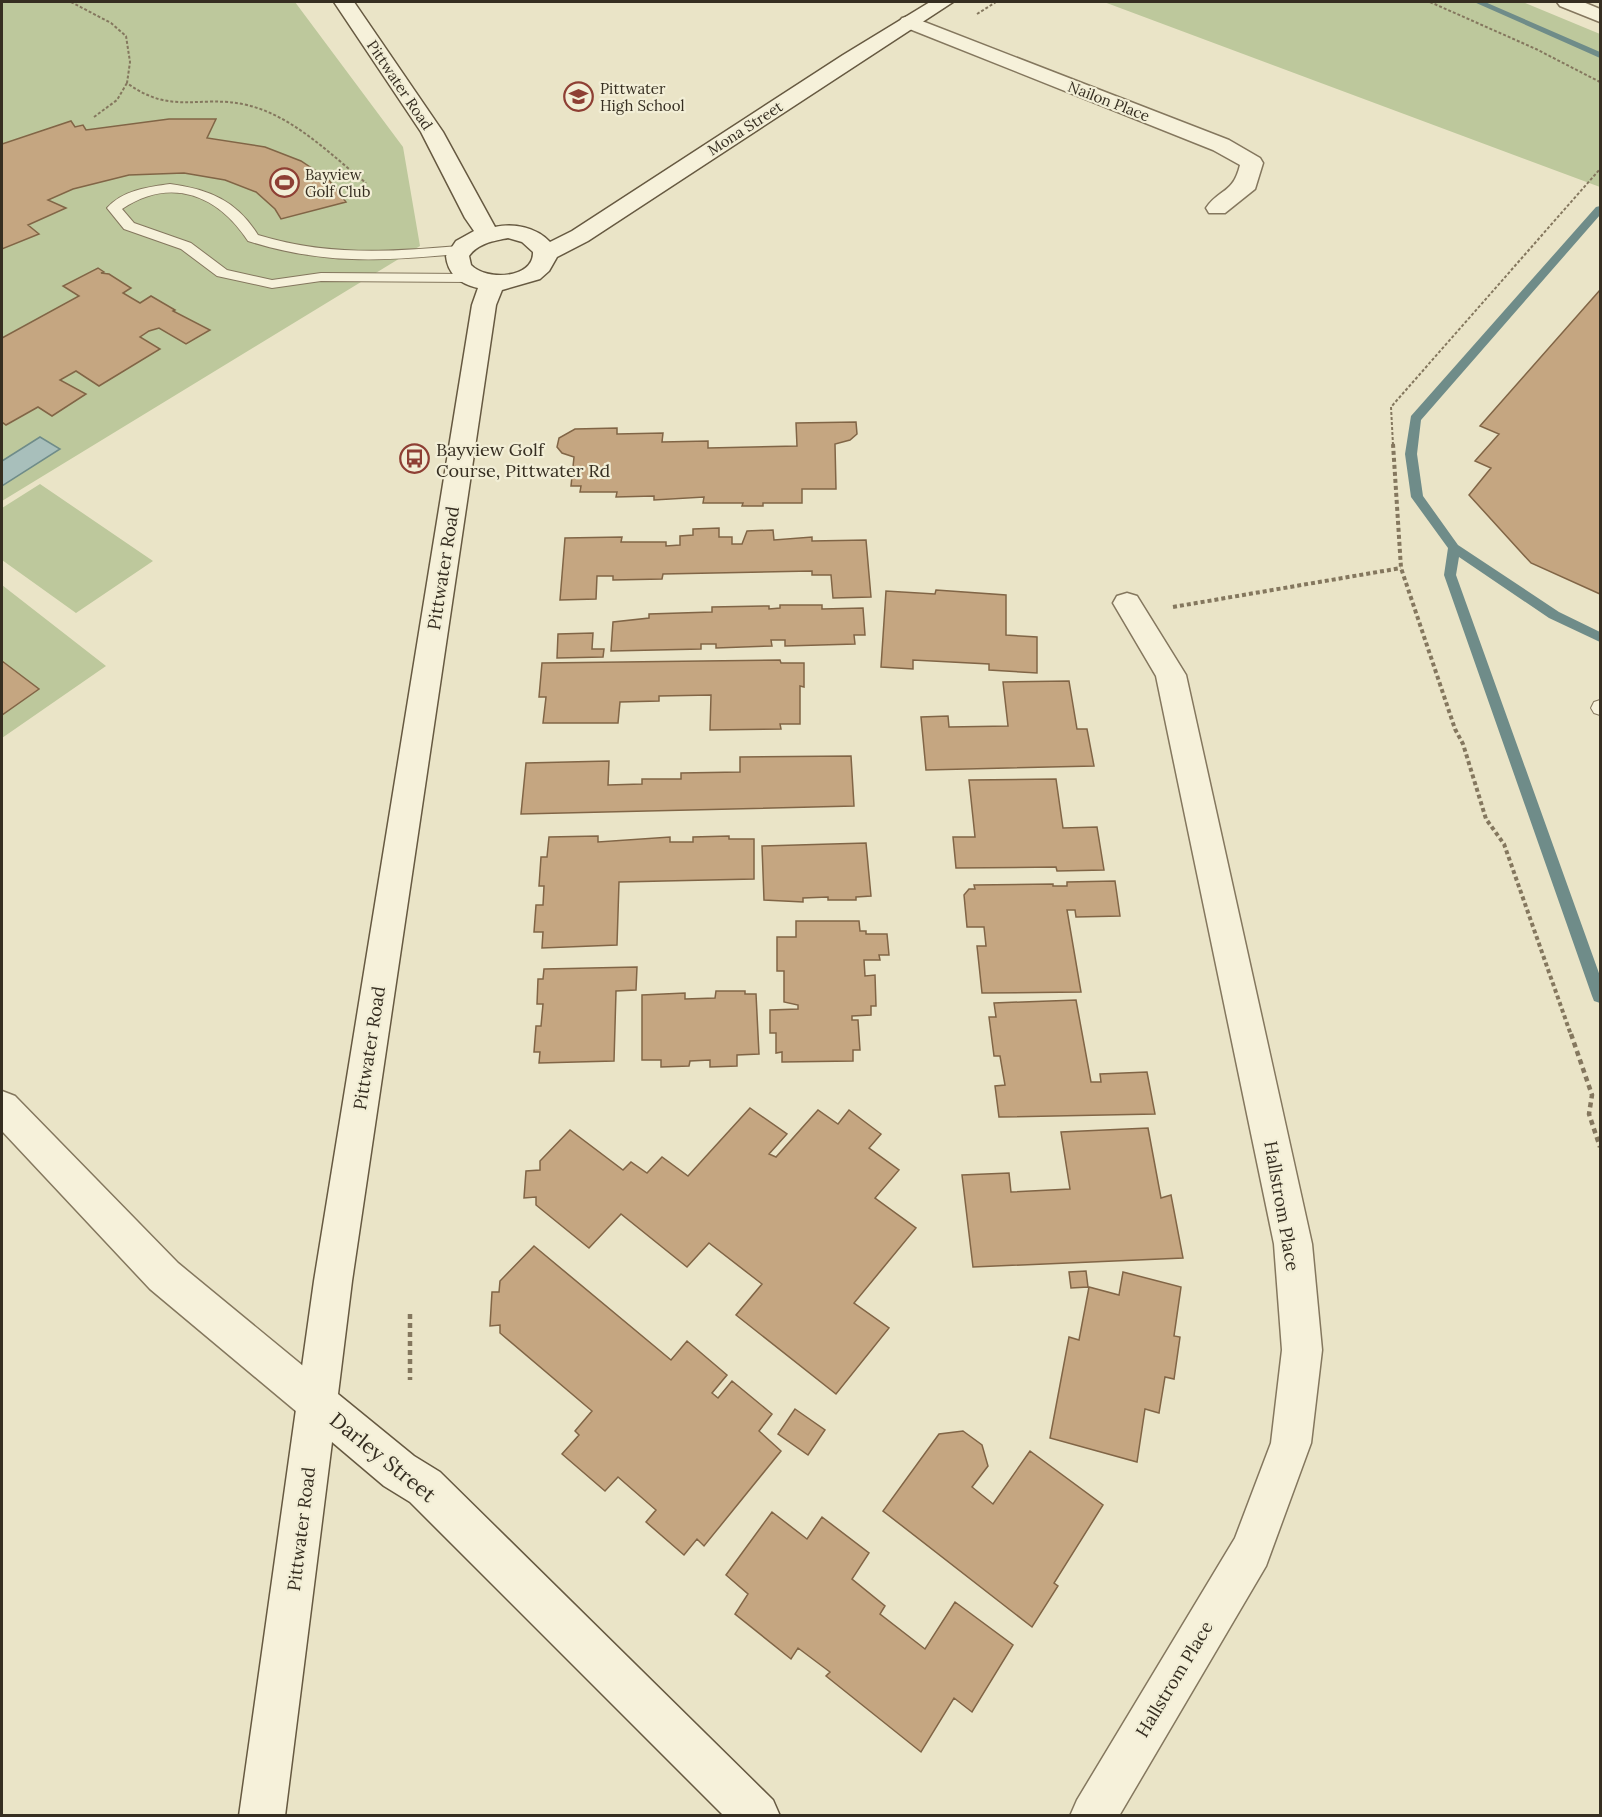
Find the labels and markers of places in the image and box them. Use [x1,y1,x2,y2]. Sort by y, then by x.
place label: Pittwater High School [600,79,685,115]
school or university icon: Pittwater High School [563,81,595,113]
place label: Bayview Golf Club [305,165,371,201]
sports icon: Bayview Golf Club [268,167,300,199]
place label: Bayview Golf Course, Pittwater Rd [436,438,611,482]
bus stop icon: Bayview Golf Course, Pittwater Rd [399,443,431,475]

